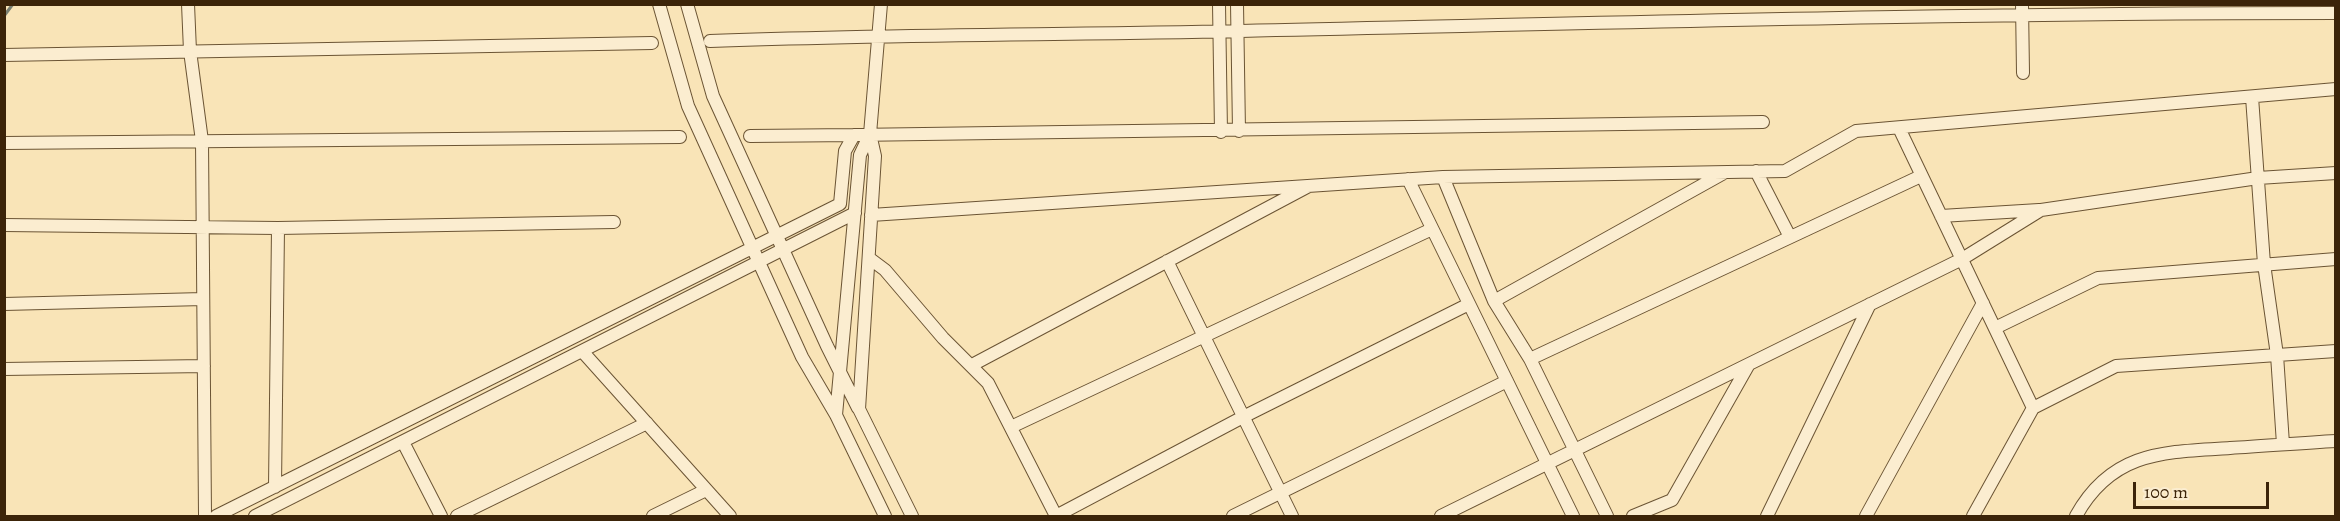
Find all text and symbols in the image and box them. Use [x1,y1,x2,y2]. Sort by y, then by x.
scale bar [2136,470,2272,508]
text: 100 m [2144,480,2188,504]

